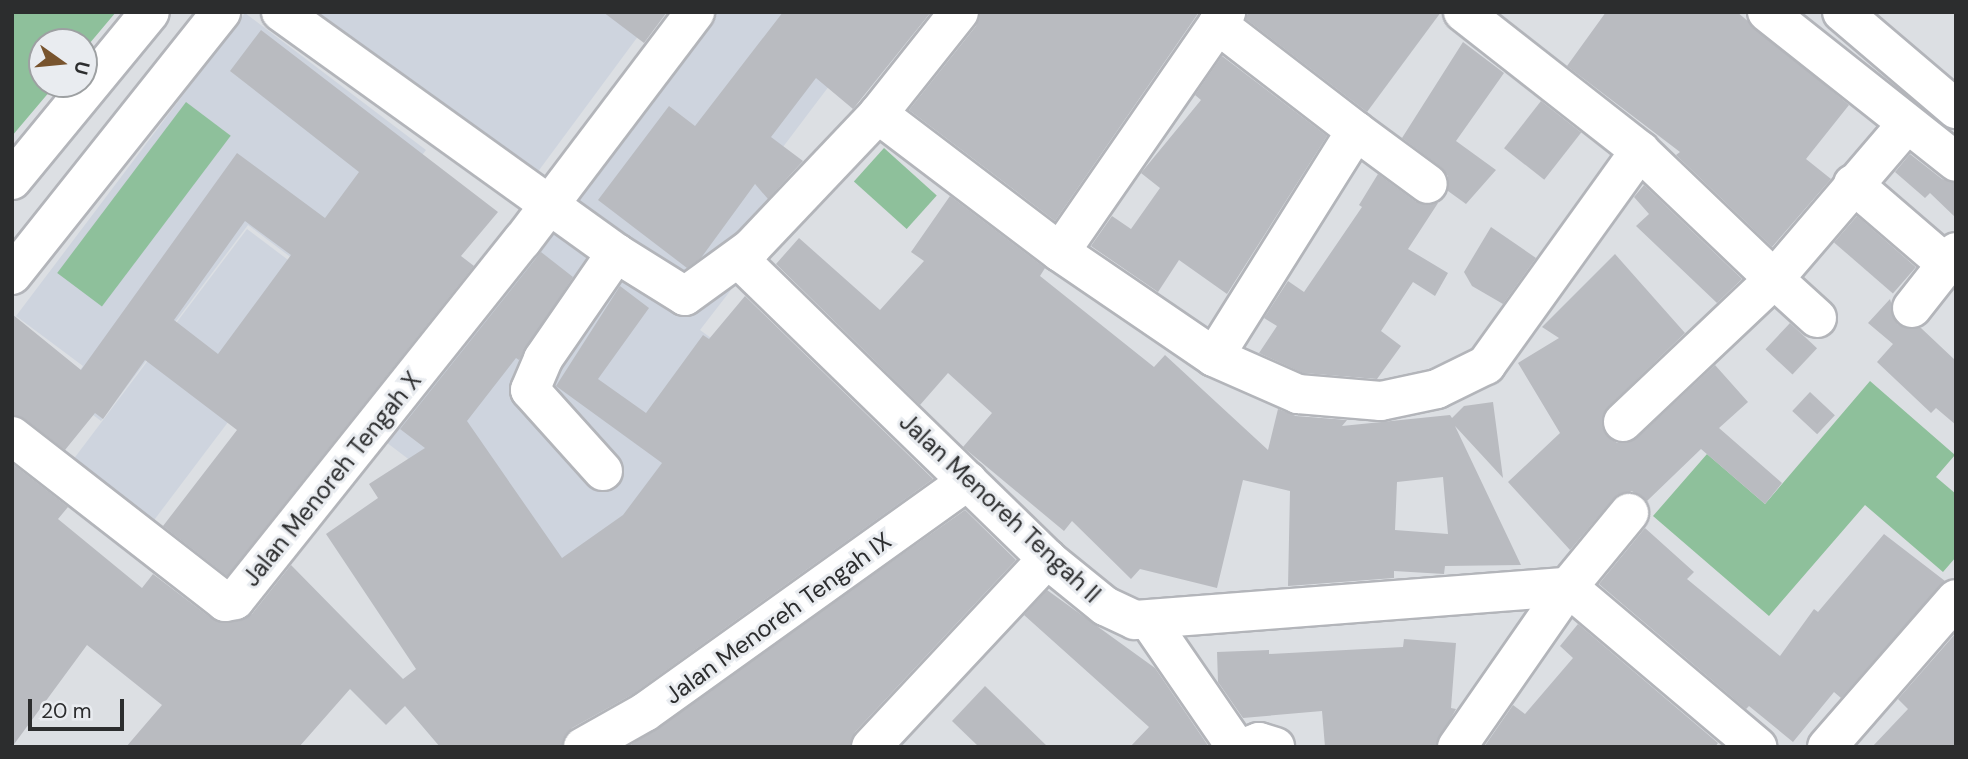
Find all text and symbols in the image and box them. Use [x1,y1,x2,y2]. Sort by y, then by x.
north arrow [28,28,98,98]
text: U [68,59,96,78]
street label: Jalan Menoreh Tengah X [237,366,427,592]
street label: Jalan Menoreh Tengah II [894,407,1106,609]
street label: Jalan Menoreh Tengah IX [659,526,897,710]
scale bar [32,686,128,730]
text: 20 m [41,697,92,725]

